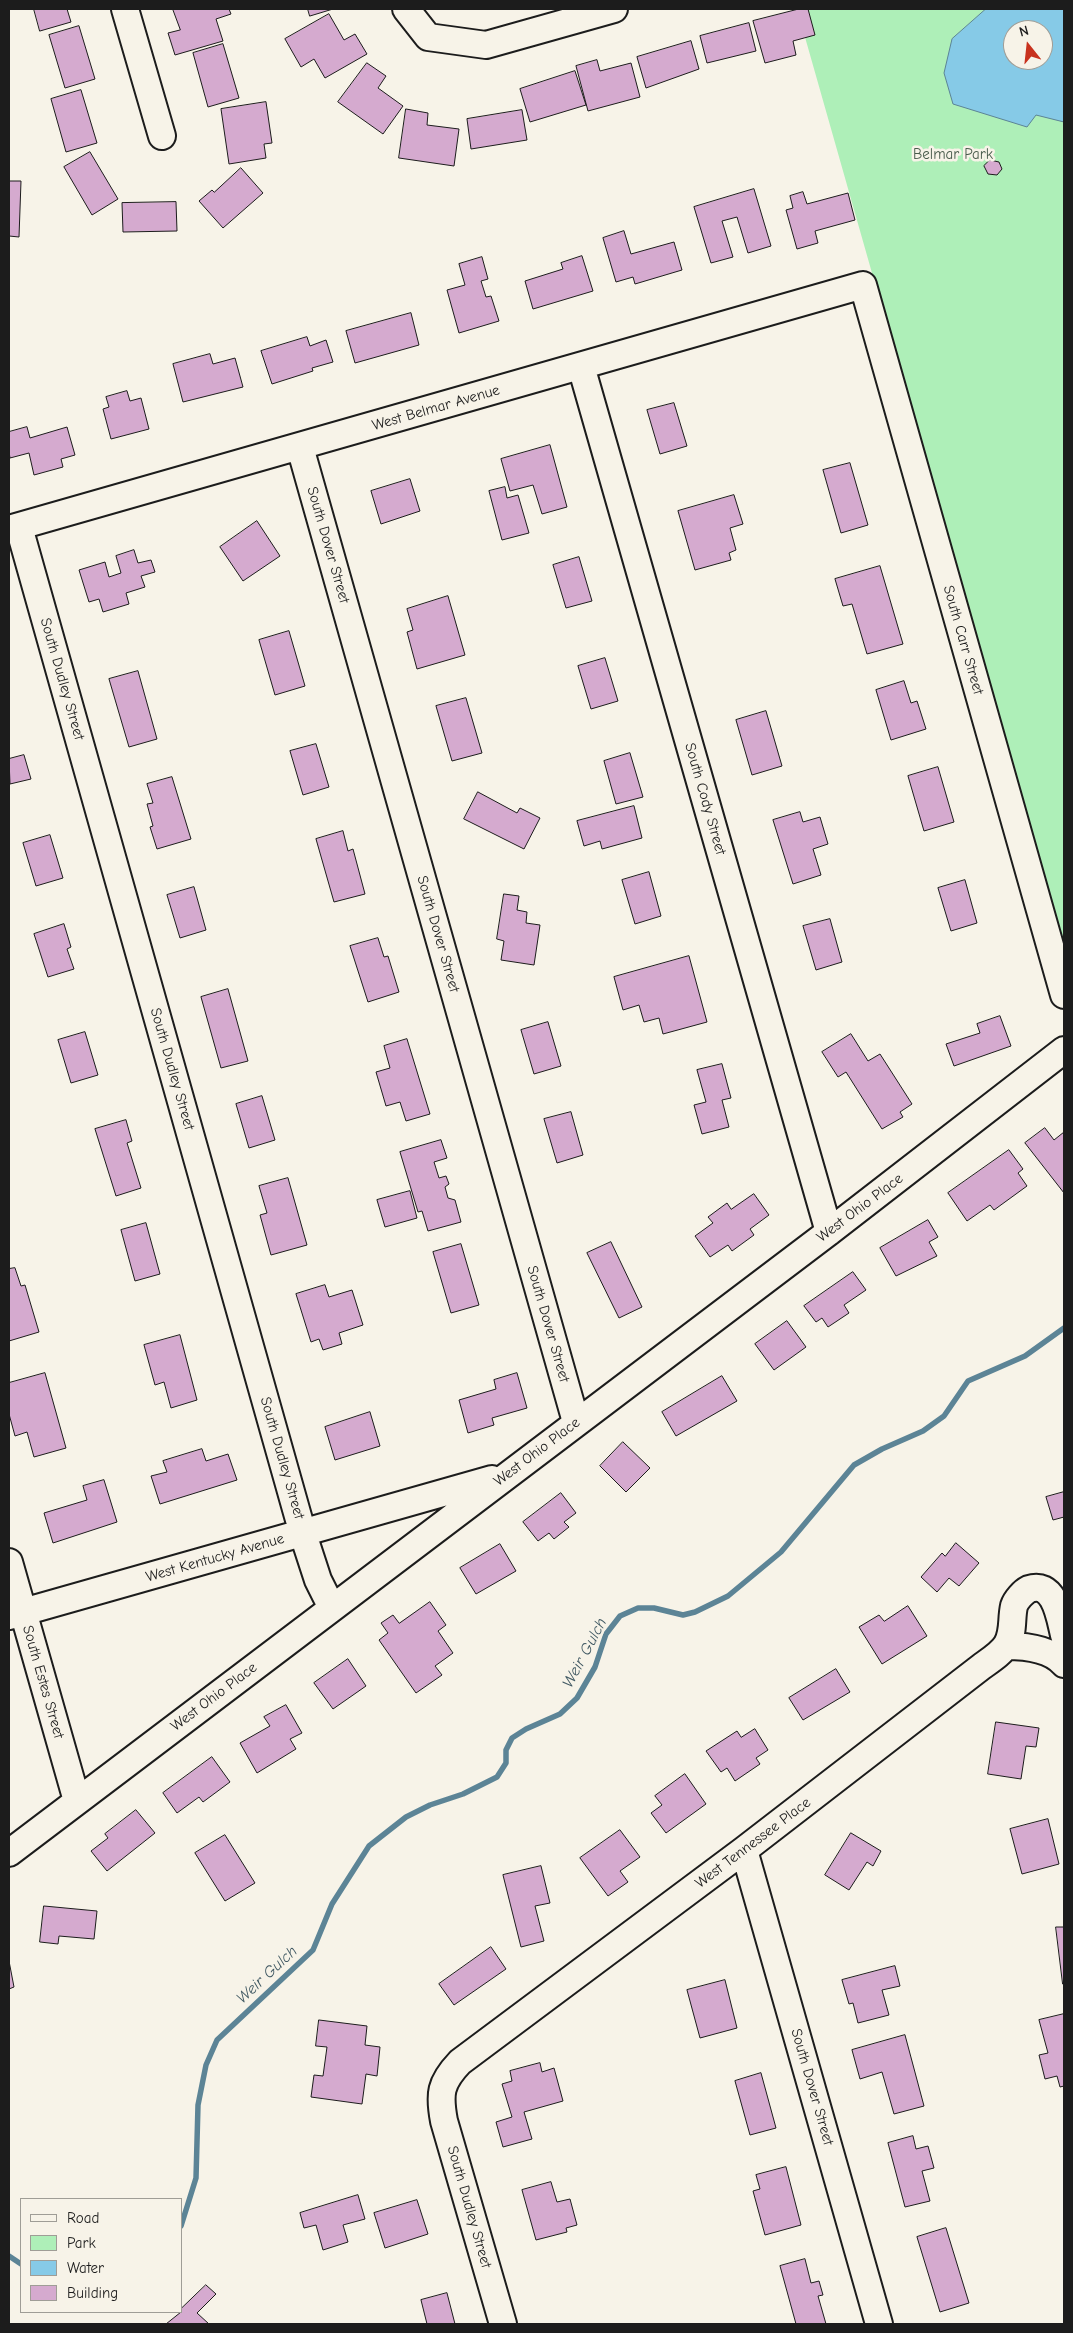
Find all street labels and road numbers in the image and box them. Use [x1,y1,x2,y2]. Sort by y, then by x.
street label: West Belmar Avenue [370,381,502,435]
street label: South Dover Street [303,485,353,605]
street label: South Carr Street [939,583,987,697]
street label: South Dudley Street [36,616,88,742]
street label: South Cody Street [680,741,730,857]
street label: South Dover Street [413,874,463,994]
street label: South Dudley Street [146,1006,198,1132]
street label: West Ohio Place [813,1170,907,1246]
street label: South Dover Street [523,1264,573,1384]
street label: South Dudley Street [256,1395,308,1521]
street label: West Ohio Place [490,1414,584,1490]
street label: West Kentucky Avenue [144,1530,286,1586]
street label: South Estes Street [18,1623,68,1741]
street label: West Ohio Place [167,1659,261,1735]
street label: West Tennessee Place [692,1794,814,1892]
street label: South Dover Street [787,2027,837,2147]
street label: South Dudley Street [443,2144,495,2270]

